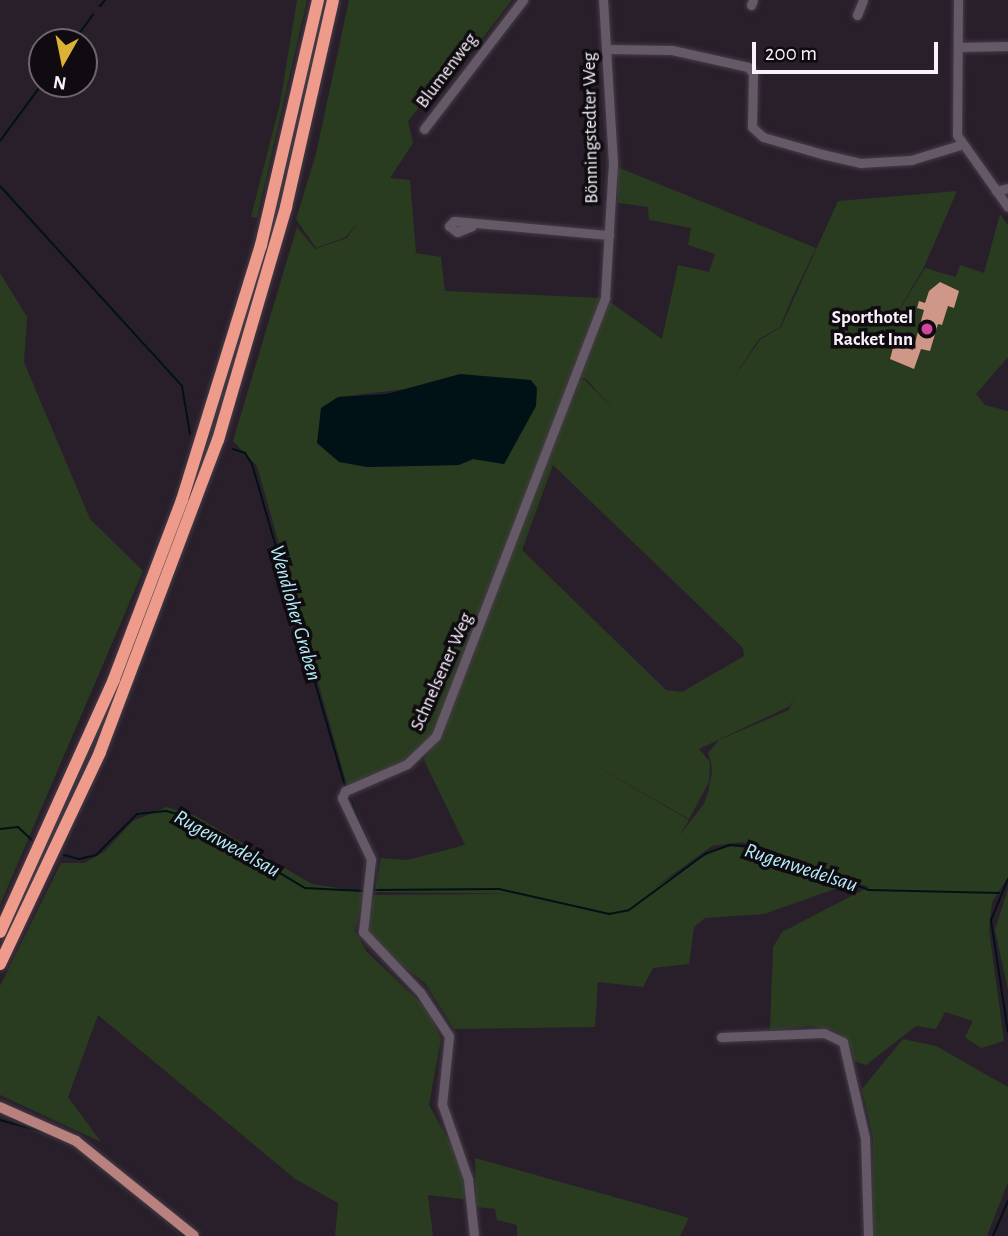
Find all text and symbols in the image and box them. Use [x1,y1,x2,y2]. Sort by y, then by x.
north arrow [28,28,98,98]
scale bar [756,28,942,72]
street label: Blumenweg [411,29,483,113]
text: 200 m [765,43,817,64]
street label: Bönningstedter Weg [578,52,604,204]
text: N [52,72,68,93]
place label: Sporthotel Racket Inn [832,307,913,351]
marker: Sporthotel Racket Inn [919,321,935,337]
water label: Wendloher Graben [264,542,326,684]
street label: Schnelsener Weg [406,610,478,734]
water label: Rugenwedelsau [170,805,284,883]
water label: Rugenwedelsau [741,838,861,898]

